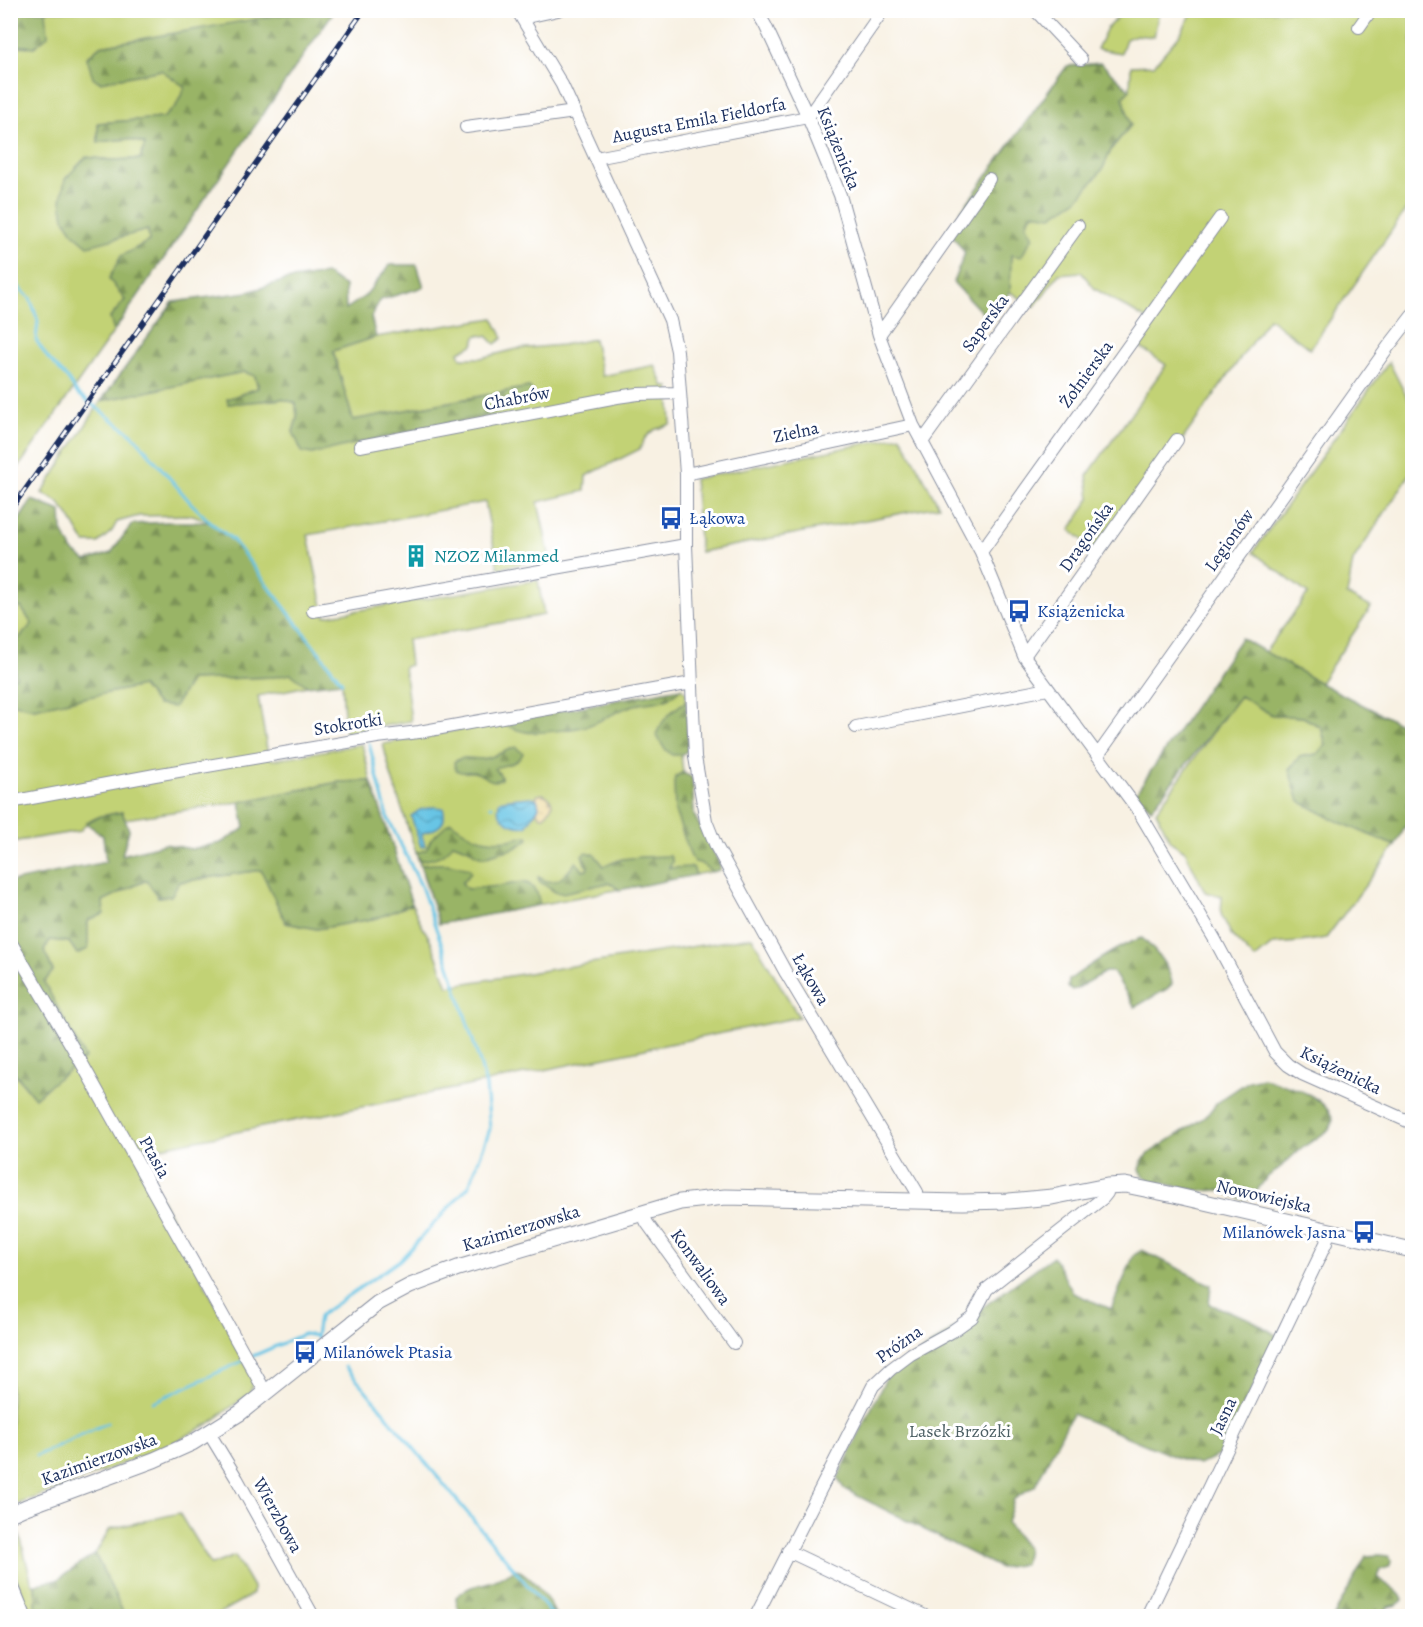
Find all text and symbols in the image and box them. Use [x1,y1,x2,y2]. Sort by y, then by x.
street label: Augusta Emila Fieldorfa [609,91,788,149]
street label: Książenicka [811,103,867,194]
street label: Saperska [956,289,1015,357]
street label: Żołnierska [1053,335,1119,413]
street label: Chabrów [482,380,552,416]
street label: Zielna [771,415,822,449]
street label: Dragońska [1053,497,1119,577]
street label: Legionów [1199,504,1259,576]
bus stop icon: Łąkowa [658,505,684,531]
place label: Łąkowa [689,506,746,530]
building icon: NZOZ Milanmed [403,543,429,569]
place label: NZOZ Milanmed [434,544,559,568]
bus stop icon: Książenicka [1006,598,1032,624]
place label: Książenicka [1037,599,1126,623]
street label: Stokrotki [312,707,384,741]
street label: Łąkowa [787,949,836,1010]
street label: Książenicka [1296,1040,1386,1100]
street label: Ptasia [134,1132,177,1183]
street label: Nowowiejska [1214,1173,1314,1219]
street label: Kazimierzowska [459,1199,583,1257]
bus stop icon: Milanówek Jasna [1351,1219,1377,1245]
place label: Milanówek Jasna [1222,1220,1347,1244]
street label: Konwaliowa [665,1224,737,1311]
street label: Próżna [871,1319,928,1369]
bus stop icon: Milanówek Ptasia [292,1339,318,1365]
place label: Milanówek Ptasia [323,1340,453,1364]
street label: Jasna [1204,1393,1243,1439]
park label: Lasek Brzózki [909,1419,1011,1443]
street label: Kazimierzowska [38,1427,161,1491]
street label: Wierzbowa [247,1472,309,1558]

